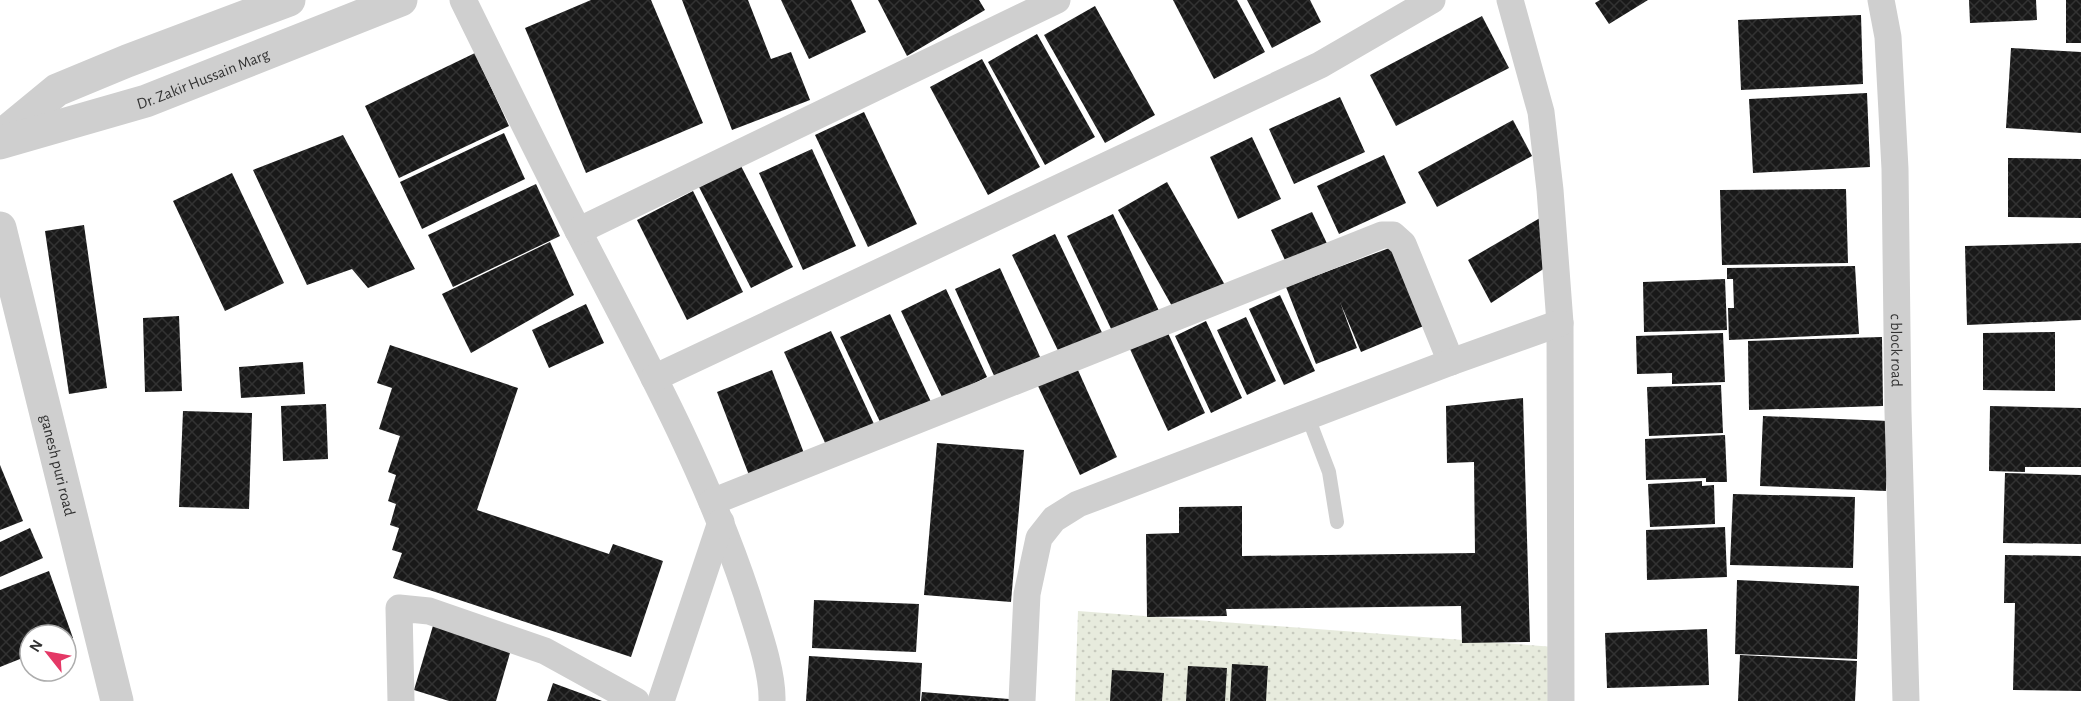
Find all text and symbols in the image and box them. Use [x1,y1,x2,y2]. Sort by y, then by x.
street label: Dr. Zakir Hussain Marg [135,46,272,112]
street label: c block road [1888,313,1905,387]
street label: ganesh puri road [37,413,78,517]
north arrow [18,623,78,683]
text: N [26,637,46,655]

